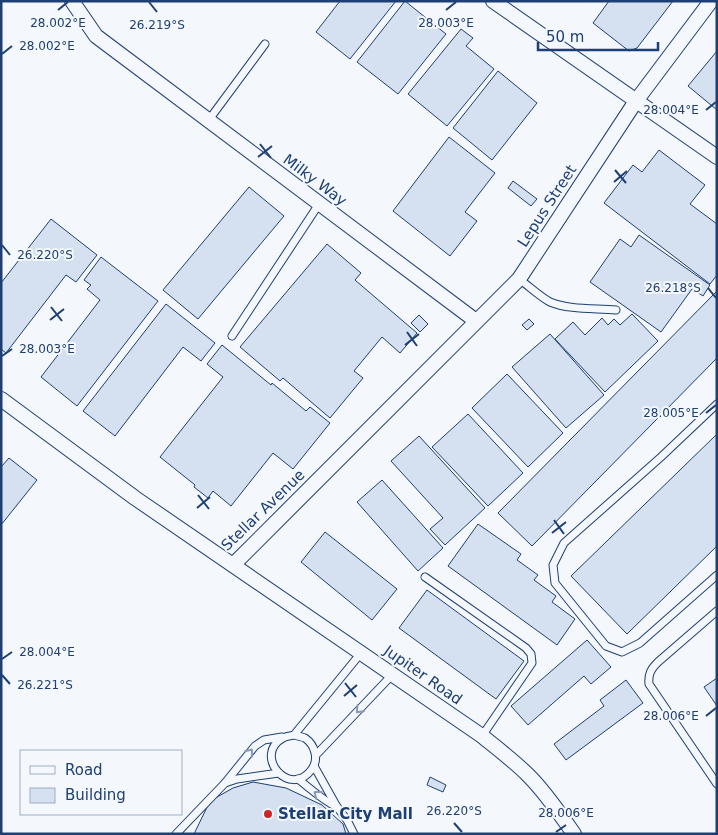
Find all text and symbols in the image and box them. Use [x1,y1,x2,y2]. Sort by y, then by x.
text: 28.002°E [30,16,86,30]
text: 28.003°E [418,16,474,30]
text: 26.219°S [129,18,185,32]
scale bar [538,20,658,52]
text: 50 m [546,28,584,46]
text: 28.002°E [19,39,75,53]
text: 28.004°E [643,103,699,117]
street label: Milky Way [280,150,350,210]
street label: Lepus Street [514,161,580,251]
text: 26.220°S [17,248,73,262]
text: 26.218°S [645,281,701,295]
text: 28.003°E [19,342,75,356]
text: 28.005°E [643,406,699,420]
street label: Stellar Avenue [218,466,308,554]
street label: Jupiter Road [380,641,466,709]
text: 28.004°E [19,645,75,659]
text: 26.221°S [17,678,73,692]
one-way arrow [356,704,365,713]
text: 28.006°E [643,709,699,723]
one-way arrow [244,749,253,758]
legend [20,750,182,815]
text: Road [65,761,103,779]
text: Building [65,786,126,804]
one-way arrow [314,792,323,800]
text: 26.220°S [426,804,482,818]
place label: Stellar City Mall [278,805,413,823]
text: 28.006°E [538,806,594,820]
marker: Stellar City Mall [262,808,274,820]

